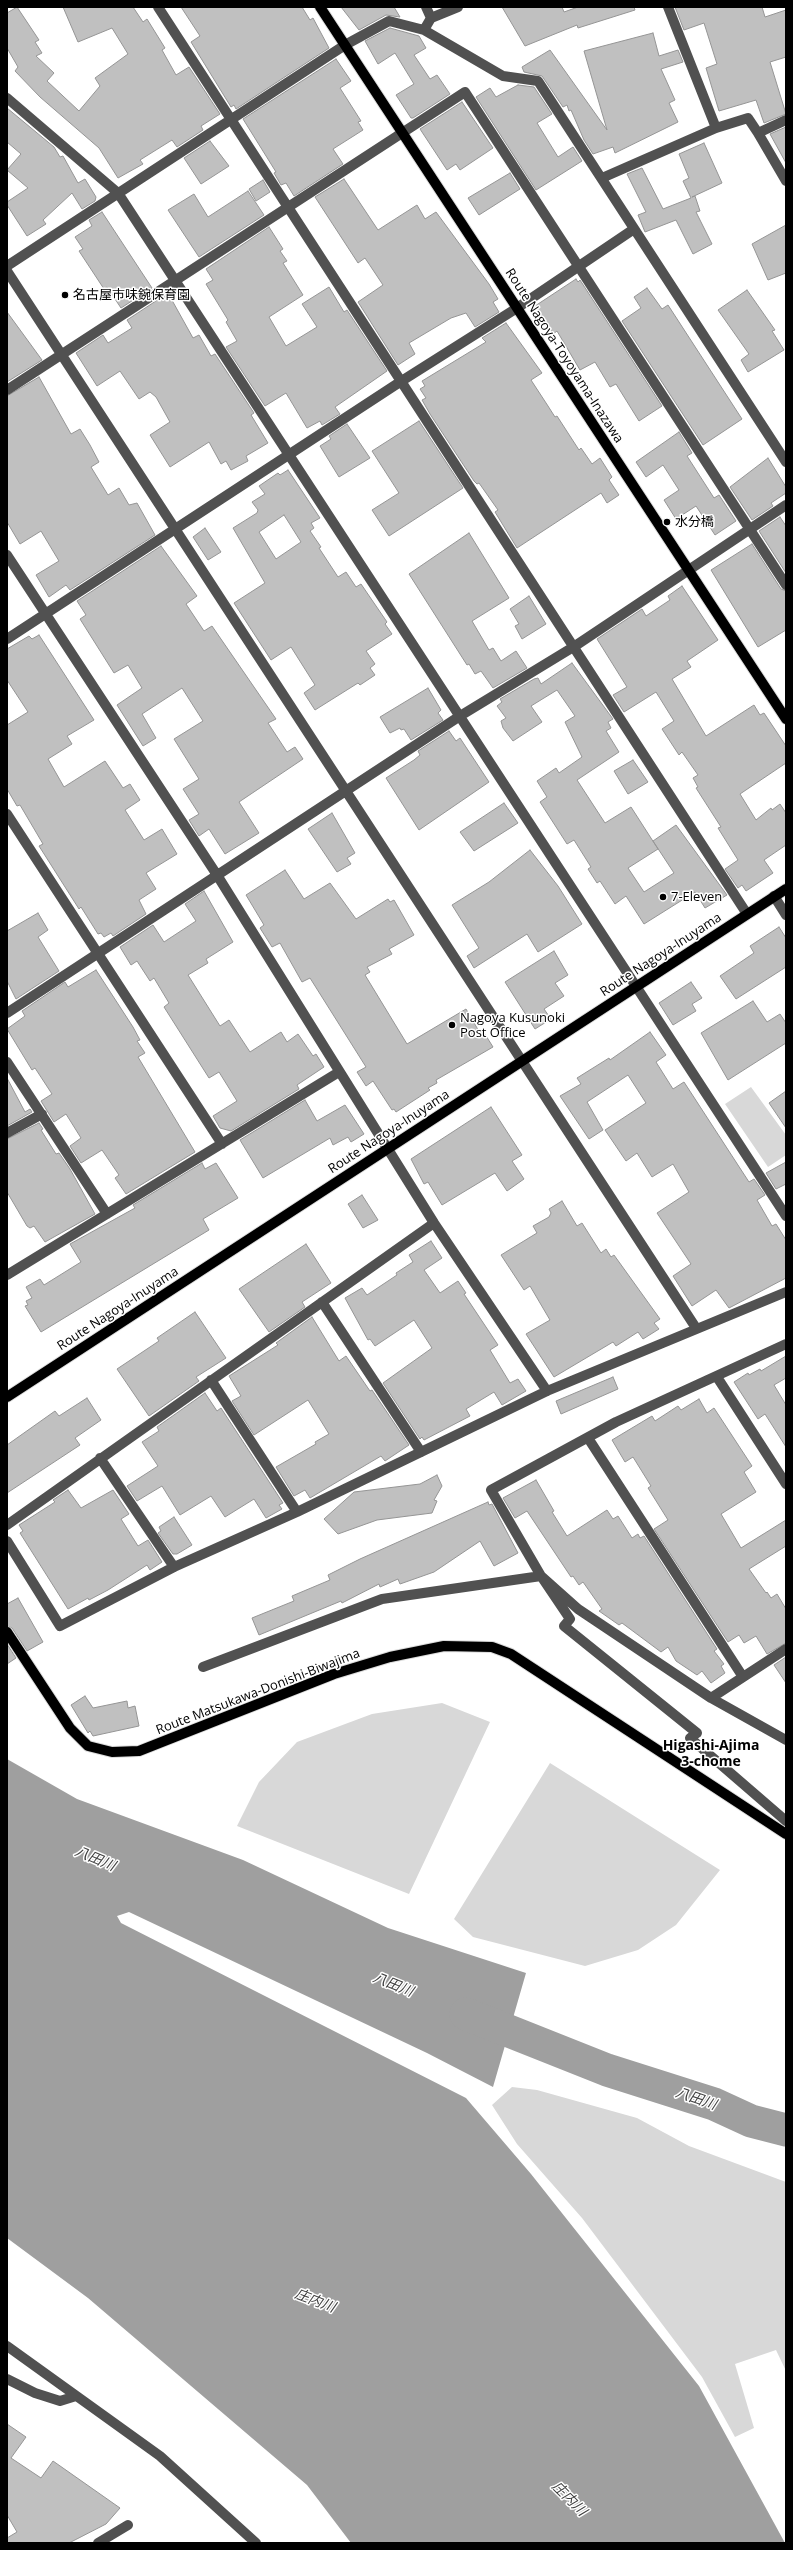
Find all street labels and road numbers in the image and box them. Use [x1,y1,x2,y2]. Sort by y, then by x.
street label: Route Nagoya-Toyoyama-Inazawa [502,266,626,446]
street label: Route Nagoya-Inuyama [597,910,725,1000]
street label: Route Nagoya-Inuyama [325,1087,453,1177]
street label: Route Nagoya-Inuyama [54,1264,182,1354]
street label: Route Matsukawa-Donishi-Biwajima [154,1646,362,1738]

